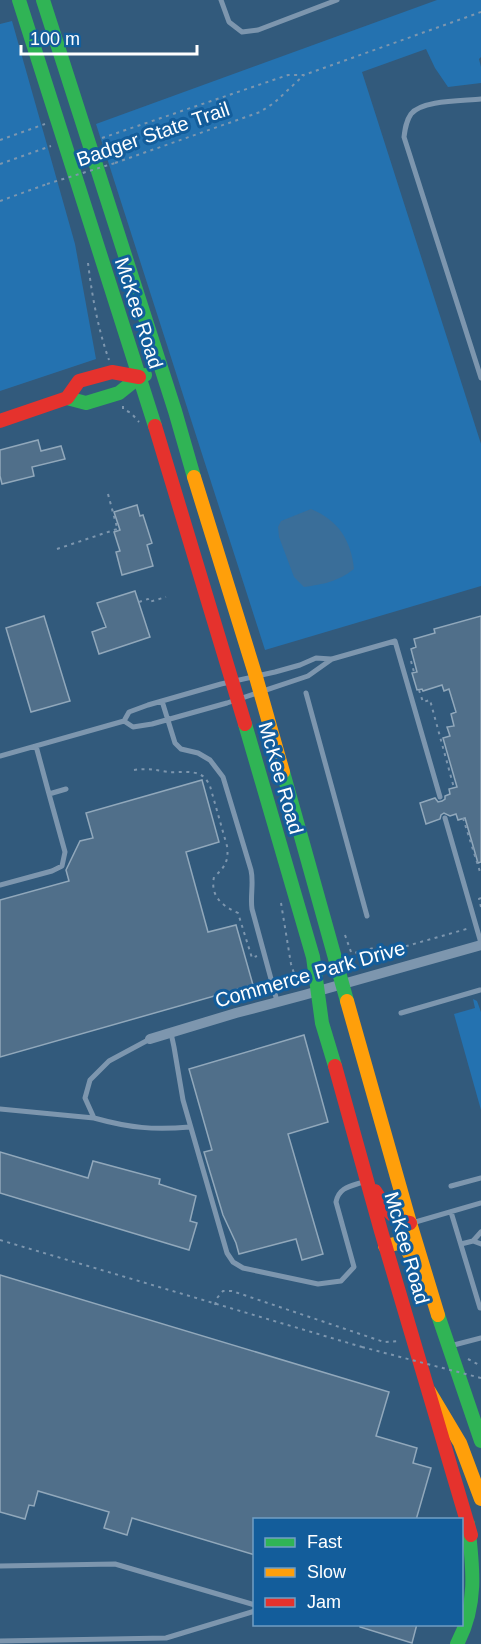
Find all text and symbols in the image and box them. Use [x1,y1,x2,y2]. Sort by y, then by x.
scale bar [21,18,196,56]
text: 100 m [30,29,80,49]
street label: Badger State Trail [74,98,232,170]
street label: McKee Road [111,255,167,371]
street label: McKee Road [254,719,308,837]
street label: Commerce Park Drive [212,936,408,1012]
street label: McKee Road [380,1189,434,1307]
legend [253,1518,463,1626]
text: Fast [307,1532,342,1552]
text: Slow [307,1562,347,1582]
text: Jam [307,1592,341,1612]

